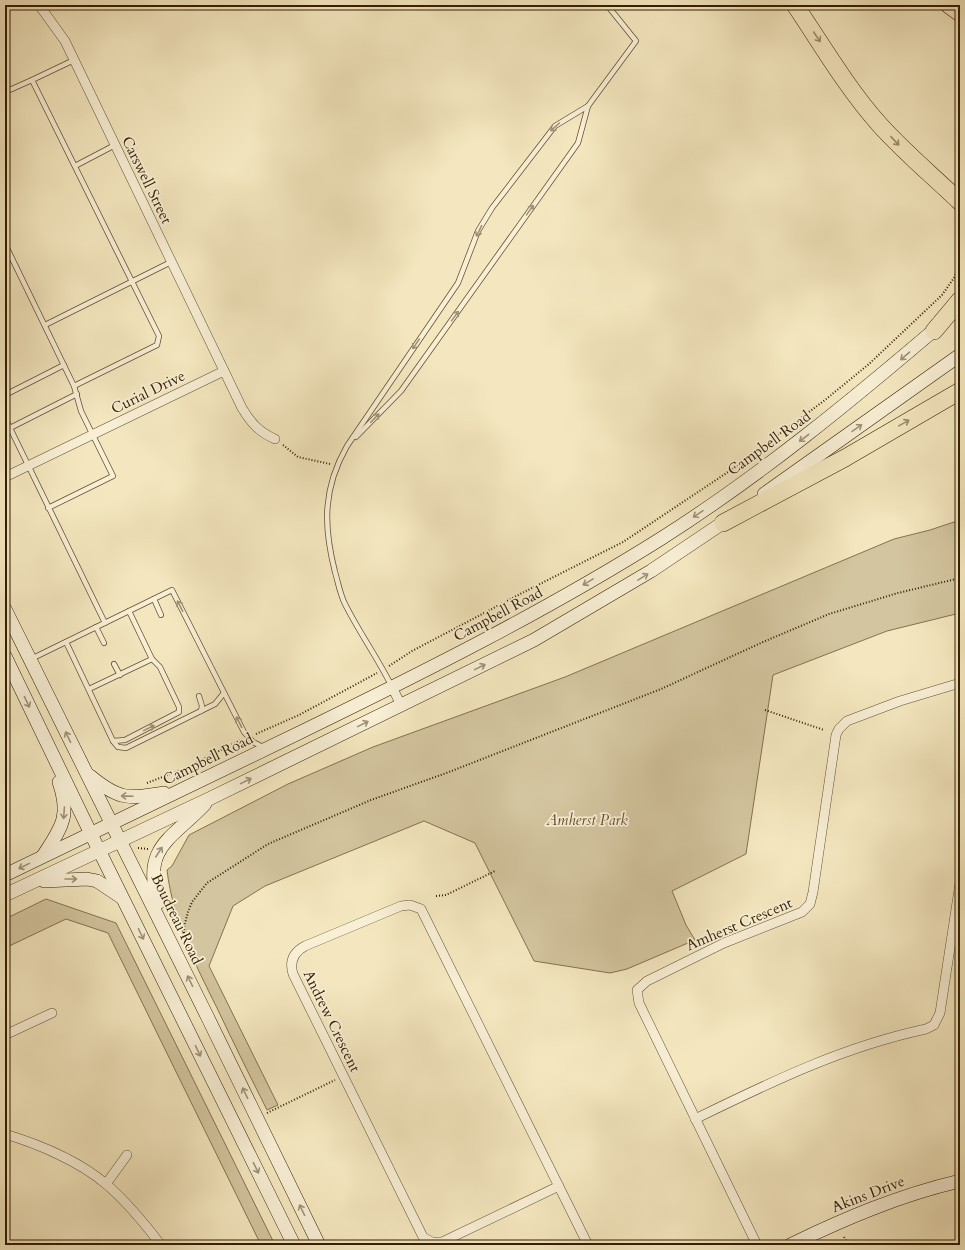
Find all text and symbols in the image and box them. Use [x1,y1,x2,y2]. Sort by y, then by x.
one-way arrow [813,31,821,42]
one-way arrow [550,122,561,131]
street label: Carswell Street [117,133,177,227]
one-way arrow [890,136,899,146]
one-way arrow [526,205,534,216]
one-way arrow [475,225,482,237]
one-way arrow [451,311,459,322]
one-way arrow [412,338,420,349]
one-way arrow [899,352,910,361]
street label: Curial Drive [108,365,189,419]
street label: Campbell Road [723,406,815,480]
one-way arrow [370,413,380,423]
one-way arrow [898,419,910,426]
one-way arrow [852,424,863,432]
one-way arrow [799,434,810,442]
one-way arrow [693,510,704,518]
one-way arrow [637,572,649,580]
one-way arrow [582,579,594,587]
street label: Campbell Road [450,582,546,646]
one-way arrow [176,600,183,612]
one-way arrow [474,663,486,670]
one-way arrow [24,696,31,708]
one-way arrow [235,716,242,728]
one-way arrow [357,720,369,727]
one-way arrow [143,724,155,731]
street label: Campbell Road [160,729,256,789]
one-way arrow [64,731,71,743]
one-way arrow [240,777,252,784]
one-way arrow [121,792,134,800]
one-way arrow [60,806,67,819]
park label: Amherst Park [545,810,628,830]
one-way arrow [155,847,163,858]
one-way arrow [18,862,30,870]
street label: Boudreau Road [146,870,208,968]
one-way arrow [64,875,77,883]
street label: Amherst Crescent [683,893,795,955]
one-way arrow [138,928,145,940]
street label: Andrew Crescent [299,967,365,1076]
one-way arrow [186,975,193,987]
one-way arrow [195,1045,202,1057]
one-way arrow [241,1087,248,1099]
one-way arrow [252,1161,260,1173]
street label: Akins Drive [829,1171,908,1217]
one-way arrow [298,1204,305,1216]

